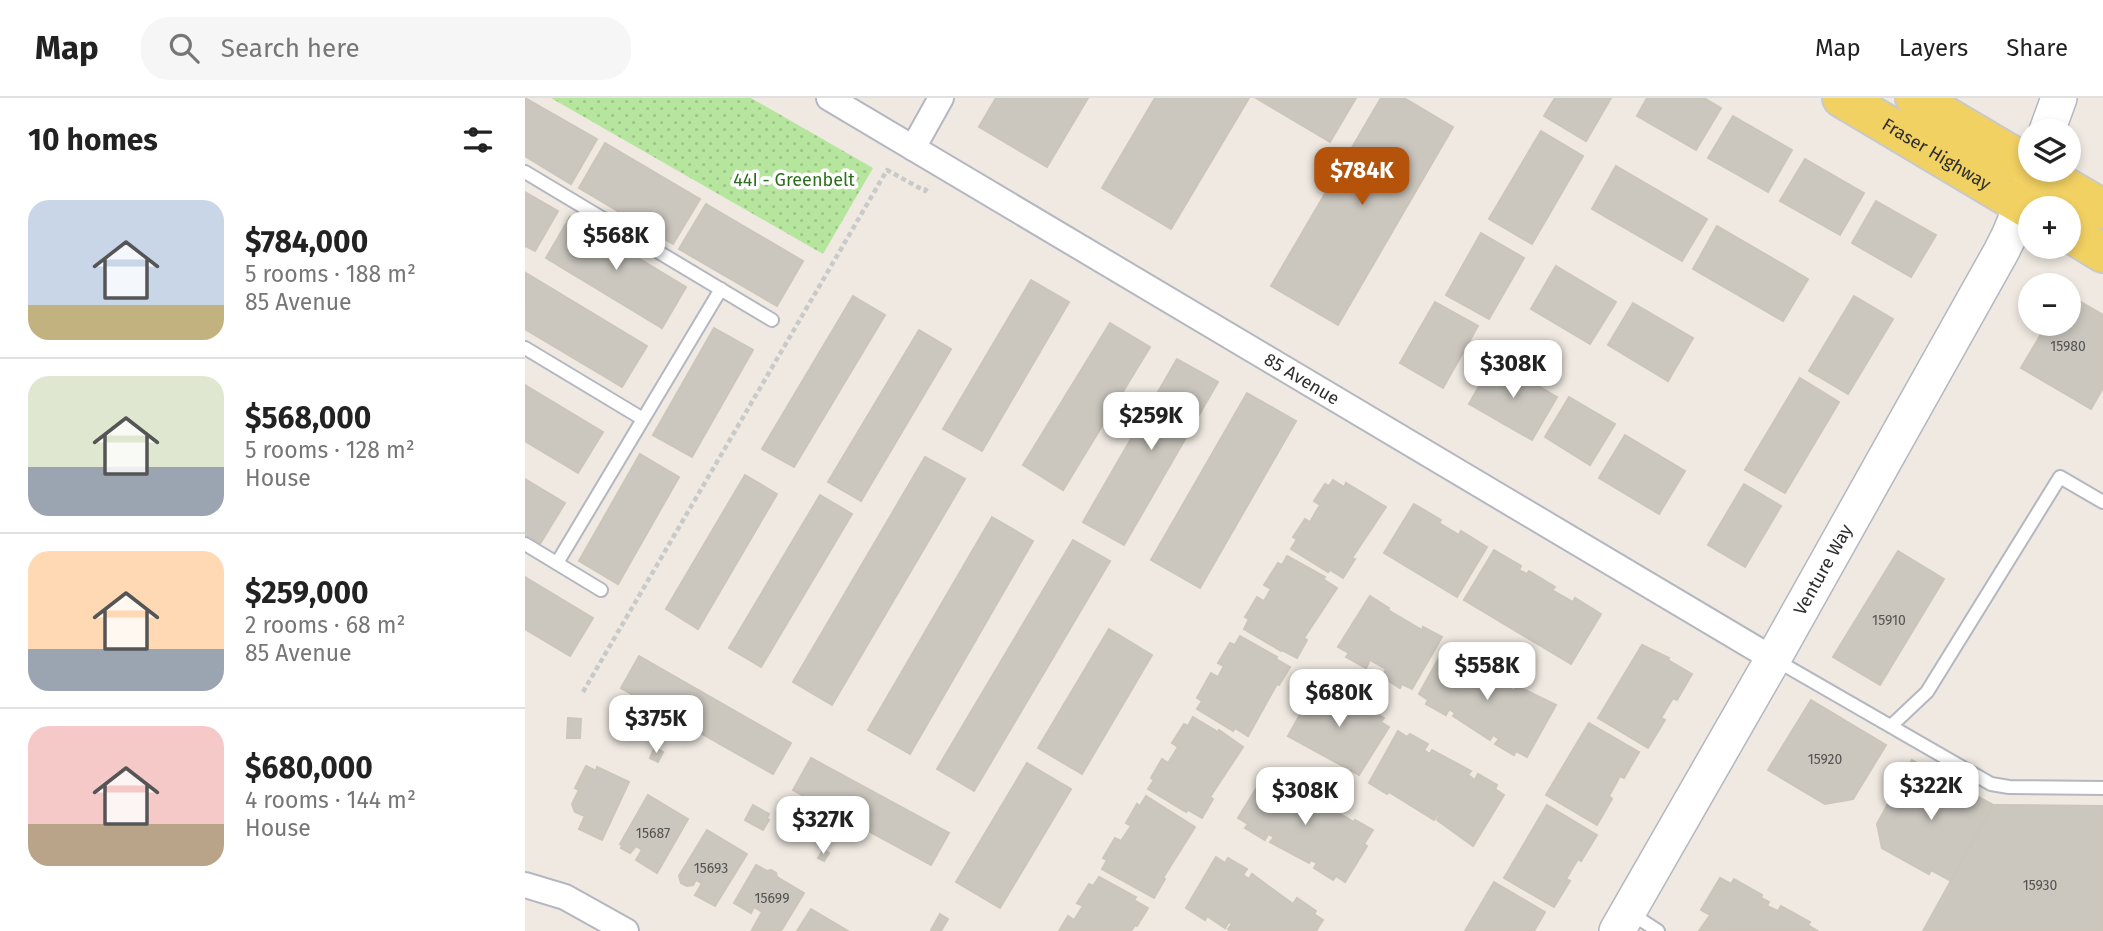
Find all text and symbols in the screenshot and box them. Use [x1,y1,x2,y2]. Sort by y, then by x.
search box [141,17,631,80]
text: Map [35,28,99,68]
icon: search [165,29,203,67]
text: Search here [221,33,360,64]
text: Map [1815,34,1861,62]
text: Layers [1899,34,1968,62]
text: Share [2006,34,2068,62]
street label: Fraser Highway [1878,114,1995,195]
map controls [2018,119,2081,336]
button: layers [2018,119,2081,182]
icon: filters [459,121,497,159]
text: 10 homes [28,122,158,158]
pin: $784K [1313,148,1411,207]
text: $784K [1330,156,1394,184]
park label: 44I - Greenbelt [733,169,855,191]
button: + [2018,196,2081,259]
pin: $568K [567,212,665,272]
text: $568K [583,221,649,249]
text: $784,000 [245,224,368,260]
icon: home [84,228,168,312]
text: 5 rooms · 188 m² [245,260,416,288]
button: − [2018,273,2081,336]
text: 85 Avenue [245,288,352,316]
house number: 15980 [2050,338,2086,355]
pin: $308K [1464,341,1562,400]
street label: 85 Avenue [1260,348,1343,410]
text: $308K [1480,349,1546,377]
pin: $259K [1102,392,1200,452]
text: $568,000 [245,400,371,436]
text: $259K [1119,401,1183,429]
icon: home [84,404,168,488]
text: 5 rooms · 128 m² [245,436,415,464]
text: House [245,464,311,492]
street label: Venture Way [1789,520,1857,619]
text: $259,000 [245,575,369,611]
icon: home [84,579,168,663]
text: 2 rooms · 68 m² [245,611,406,639]
house number: 15910 [1872,612,1906,629]
text: 85 Avenue [245,639,352,667]
pin: $558K [1438,642,1536,702]
text: $558K [1454,651,1520,679]
pin: $680K [1290,670,1388,729]
text: $680K [1306,678,1372,706]
pin: $375K [607,696,705,755]
text: $375K [625,704,687,732]
text: $680,000 [245,750,373,786]
house number: 15920 [1808,751,1843,768]
icon: home [84,754,168,838]
pin: $322K [1882,762,1980,822]
pin: $308K [1256,768,1354,827]
text: $322K [1900,771,1962,799]
text: $308K [1272,776,1338,804]
text: 4 rooms · 144 m² [245,786,416,814]
pin: $327K [774,796,872,856]
text: $327K [792,805,854,833]
text: House [245,814,311,842]
house number: 15687 [636,825,670,842]
house number: 15693 [694,860,728,877]
house number: 15930 [2023,877,2058,894]
house number: 15699 [754,890,790,907]

